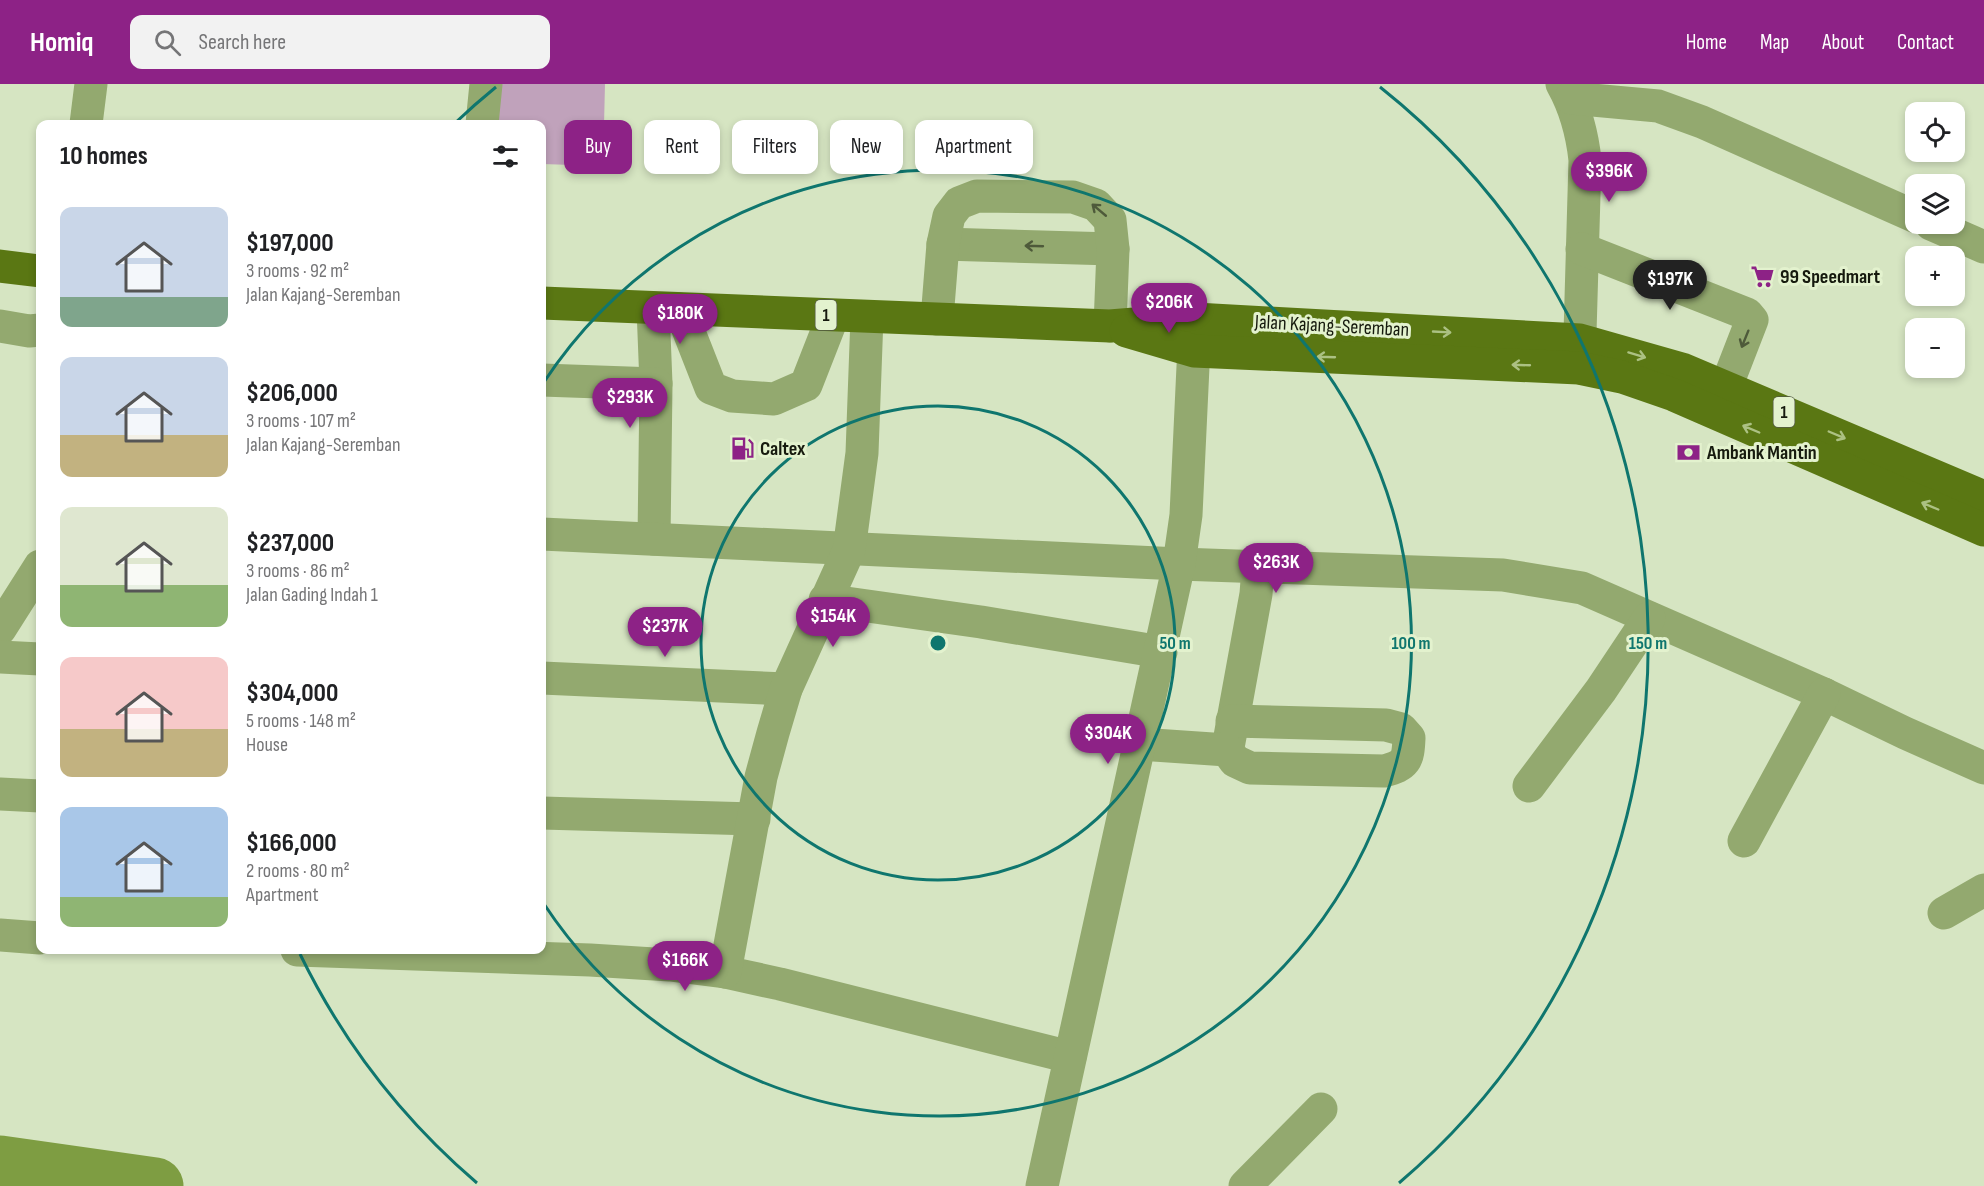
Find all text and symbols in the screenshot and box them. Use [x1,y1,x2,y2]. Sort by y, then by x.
search box [130,15,550,69]
text: Homiq [30,26,94,59]
icon: search [151,26,184,59]
text: Search here [199,29,286,56]
text: Home [1686,30,1727,55]
text: Map [1760,30,1789,55]
text: About [1822,30,1864,55]
text: Contact [1897,30,1954,55]
map controls [1905,102,1965,378]
button: locate [1905,102,1965,162]
chip: Buy [564,120,632,174]
chip: Rent [644,120,720,174]
chip: Filters [732,120,818,174]
chip: New [830,120,903,174]
chip: Apartment [915,120,1033,174]
icon: filters [489,140,522,173]
text: 10 homes [60,141,148,172]
pin: $396K [1567,152,1651,203]
text: $396K [1585,159,1633,183]
button: layers [1905,174,1965,234]
one-way arrow [1091,203,1107,216]
text: $197,000 [246,228,334,259]
icon: home [108,231,180,303]
one-way arrow [1024,241,1044,252]
button: + [1905,246,1965,306]
text: 3 rooms · 92 m² [246,259,349,283]
pin: $197K [1628,260,1712,311]
supermarket icon: 99 Speedmart [1749,264,1775,290]
place label: 99 Speedmart [1780,265,1881,289]
text: $197K [1647,267,1693,291]
text: Jalan Kajang-Seremban [246,283,400,307]
pin: $206K [1127,283,1211,334]
text: $206K [1145,290,1193,314]
pin: $180K [638,294,722,345]
road number: 1 [816,300,836,330]
text: $180K [657,301,703,325]
street label: Jalan Kajang-Seremban [1253,310,1410,342]
button: − [1905,318,1965,378]
one-way arrow [1432,327,1452,338]
one-way arrow [1739,329,1750,347]
one-way arrow [1627,350,1646,361]
one-way arrow [1316,351,1336,363]
one-way arrow [1511,360,1531,371]
text: $206,000 [246,378,338,409]
pin: $293K [588,378,672,429]
icon: home [108,381,180,453]
text: $293K [606,385,654,409]
road number: 1 [1774,397,1794,427]
text: 3 rooms · 107 m² [246,409,356,433]
one-way arrow [1743,423,1761,434]
one-way arrow [1828,430,1846,441]
text: Jalan Kajang-Seremban [246,433,400,457]
fuel station icon: Caltex [729,436,755,462]
place label: Caltex [760,437,806,461]
bank icon: Ambank Mantin [1676,440,1702,466]
place label: Ambank Mantin [1706,441,1817,465]
one-way arrow [1922,500,1940,512]
text: $237,000 [246,528,334,559]
icon: home [108,531,180,603]
pin: $263K [1234,543,1318,594]
text: $263K [1252,550,1300,574]
text: 3 rooms · 86 m² [246,559,350,583]
text: Jalan Gading Indah 1 [246,583,378,607]
pin: $154K [791,597,875,648]
text: $154K [810,604,856,628]
pin: $237K [623,607,707,658]
text: $237K [642,614,688,638]
centre of rings [928,633,948,653]
text: 50 m [1159,633,1191,654]
text: 100 m [1392,633,1431,654]
text: 150 m [1629,633,1667,654]
text: $304,000 [246,678,338,709]
icon: home [108,681,180,753]
text: 5 rooms · 148 m² [246,709,356,733]
pin: $304K [1066,714,1150,765]
text: $304K [1084,721,1132,745]
text: House [246,733,288,757]
text: $166,000 [246,828,337,859]
icon: home [108,831,180,903]
text: 2 rooms · 80 m² [246,859,350,883]
text: Apartment [246,883,319,907]
pin: $166K [643,941,727,992]
text: $166K [662,948,708,972]

